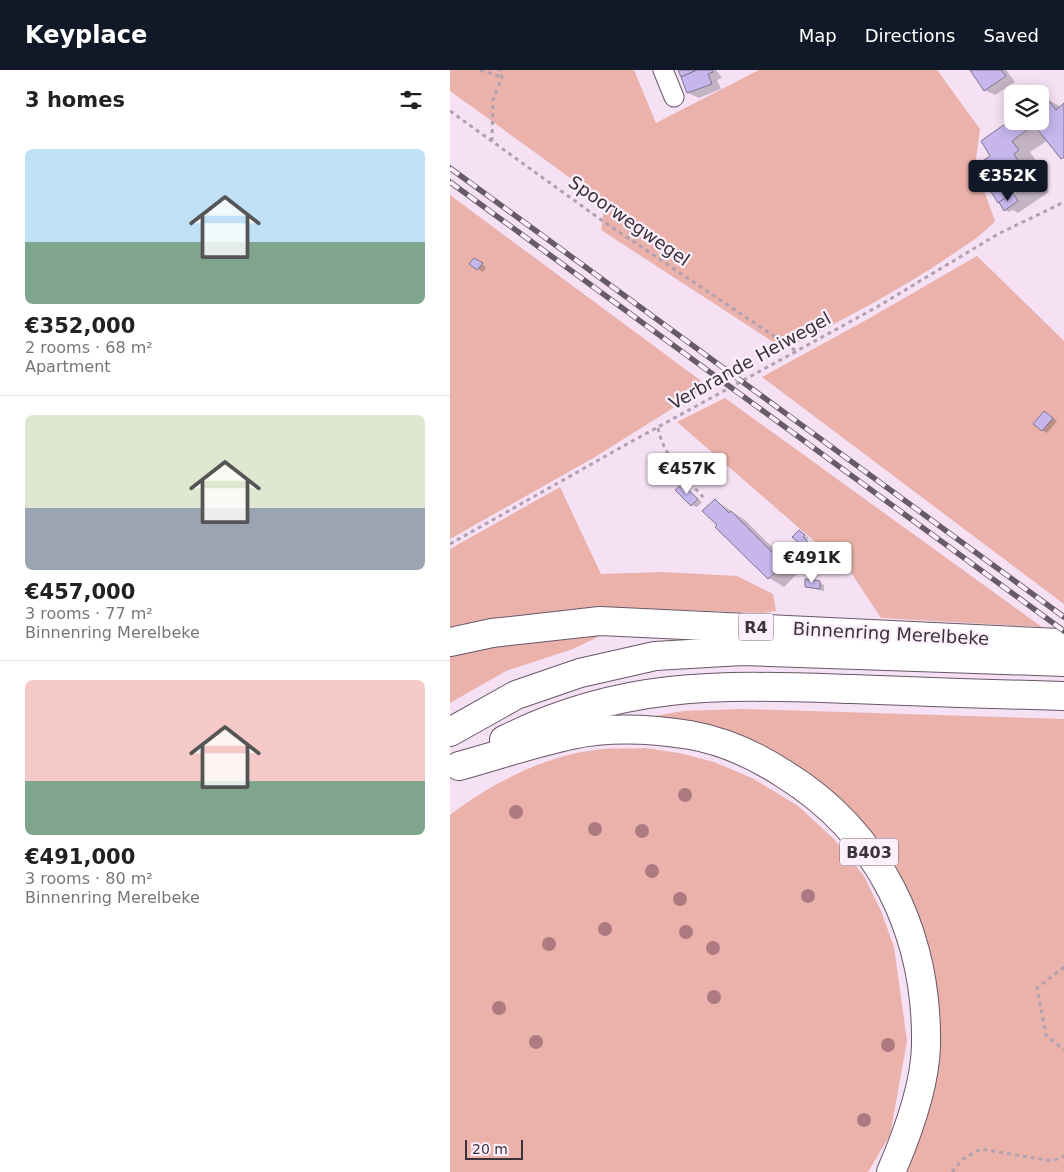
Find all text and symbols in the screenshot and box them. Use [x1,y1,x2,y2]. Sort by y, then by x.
text: Keyplace [25,21,147,49]
text: Map [799,25,837,46]
text: Directions [865,25,955,46]
text: Saved [983,25,1039,46]
map controls [1004,85,1049,130]
button: layers [1004,85,1049,130]
icon: filters [397,86,425,114]
text: 3 homes [25,88,125,112]
pin: €352K [973,160,1043,202]
text: €352K [980,166,1036,185]
street label: Spoorwegwegel [565,171,694,270]
icon: home [180,182,270,272]
street label: Verbrande Heiwegel [665,307,834,414]
text: €352,000 [25,314,135,338]
text: 2 rooms · 68 m² [25,338,153,357]
text: Apartment [25,357,111,376]
icon: home [180,447,270,537]
pin: €457K [652,452,722,495]
text: €457K [659,459,715,478]
pin: €491K [777,542,847,584]
text: €491K [784,548,840,567]
text: €457,000 [25,580,135,604]
text: 3 rooms · 77 m² [25,604,153,623]
road number: R4 [738,614,774,640]
street label: Binnenring Merelbeke [792,618,990,649]
text: Binnenring Merelbeke [25,623,200,642]
icon: home [180,712,270,802]
road number: B403 [840,839,898,866]
text: €491,000 [25,845,135,869]
text: 3 rooms · 80 m² [25,869,153,888]
text: Binnenring Merelbeke [25,888,200,907]
scale bar [465,1137,522,1160]
text: 20 m [472,1141,508,1157]

